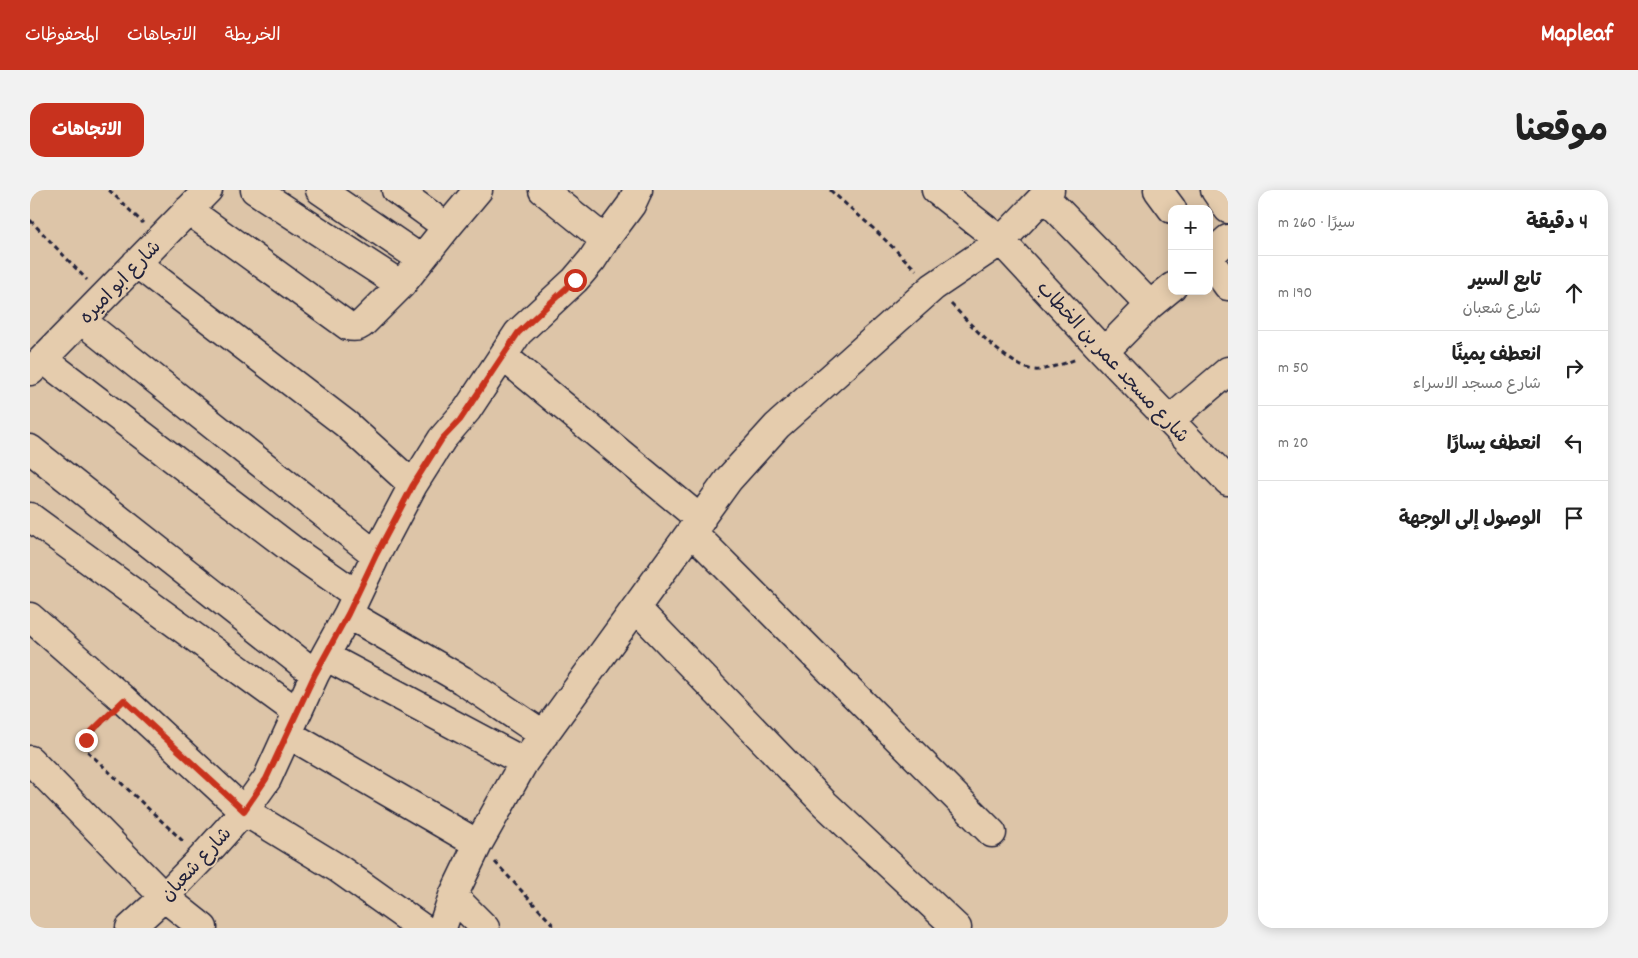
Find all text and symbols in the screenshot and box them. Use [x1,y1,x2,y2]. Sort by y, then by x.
text: Mapleaf [1541,18,1613,52]
text: المحفوظات [25,24,99,49]
text: الاتجاهات [127,24,197,49]
text: الخريطة [225,24,281,49]
button: الاتجاهات [30,103,144,157]
text: موقعنا [1515,108,1608,158]
map controls [1168,205,1213,295]
button: + [1168,205,1213,250]
text: 4 دقيقة [1526,209,1588,239]
text: سيرًا · 260 m [1278,212,1355,235]
street label: شارع ابو اميره [74,235,169,332]
button: − [1168,250,1213,295]
text: تابع السير [1469,268,1541,295]
route start [564,269,587,292]
street label: شارع مسجد عمر بن الخطاب [1029,276,1194,450]
icon: ahead [1560,279,1588,307]
text: 190 m [1278,282,1312,305]
text: شارع شعبان [1462,298,1541,321]
text: انعطف يمينًا [1452,343,1541,370]
icon: right [1560,354,1588,382]
text: 50 m [1278,357,1309,380]
text: شارع مسجد الاسراء [1413,373,1541,396]
icon: left [1560,429,1588,457]
text: 20 m [1278,432,1308,455]
text: انعطف يسارًا [1447,432,1541,459]
icon: arrive [1560,504,1588,532]
text: الوصول إلى الوجهة [1399,507,1541,534]
route end [75,729,98,752]
street label: شارع شعبان [156,822,239,909]

